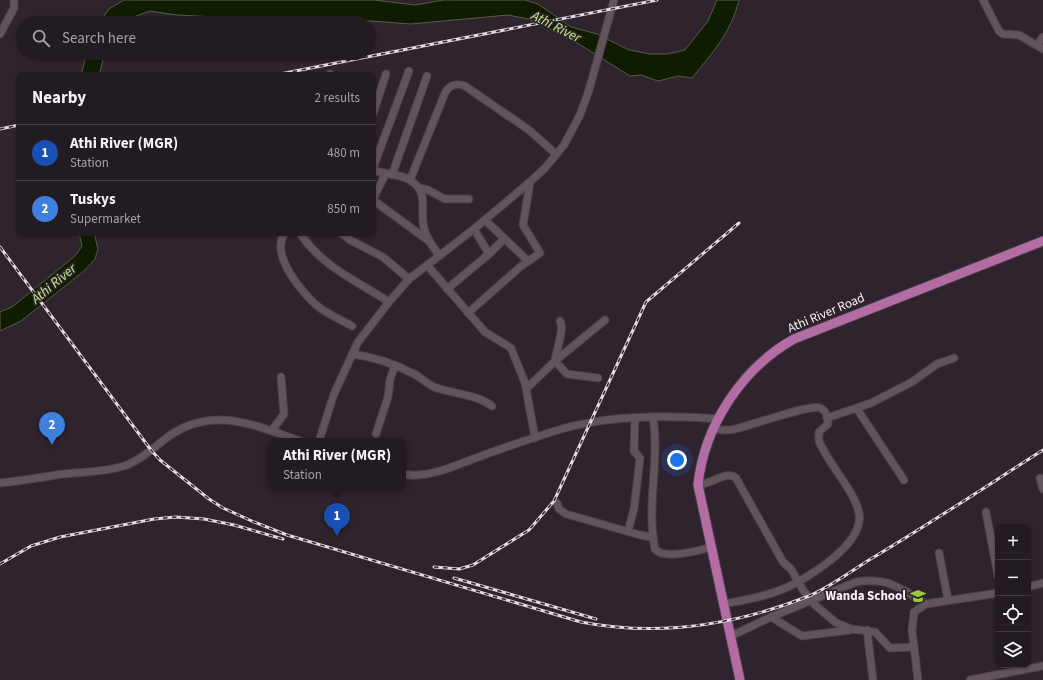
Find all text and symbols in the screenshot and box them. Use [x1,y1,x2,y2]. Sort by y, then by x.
water label: Athi River [527,5,586,49]
search box [16,16,376,60]
icon: search [30,27,52,49]
text: Search here [62,28,136,49]
text: Nearby [32,86,86,110]
text: 2 results [315,89,360,107]
text: Athi River (MGR) [70,133,178,154]
text: 1 [42,144,48,162]
text: 480 m [327,144,360,162]
text: Station [70,154,109,172]
text: Tuskys [70,189,116,210]
text: 2 [42,200,48,218]
text: 850 m [327,200,360,218]
text: Supermarket [70,210,141,228]
water label: Athi River [26,258,82,310]
street label: Athi River Road [785,289,867,337]
pin: 2 [39,412,65,445]
popup [268,438,406,490]
text: Athi River (MGR) [283,445,391,466]
your location [667,450,687,470]
text: Station [283,466,322,484]
pin: 1 [324,503,350,536]
map controls [995,524,1031,668]
button: + [995,524,1031,560]
button: − [995,560,1031,596]
place label: Wanda School [826,587,906,605]
school or university icon: Wanda School [909,587,927,605]
button: locate [995,596,1031,632]
button: layers [995,632,1031,668]

